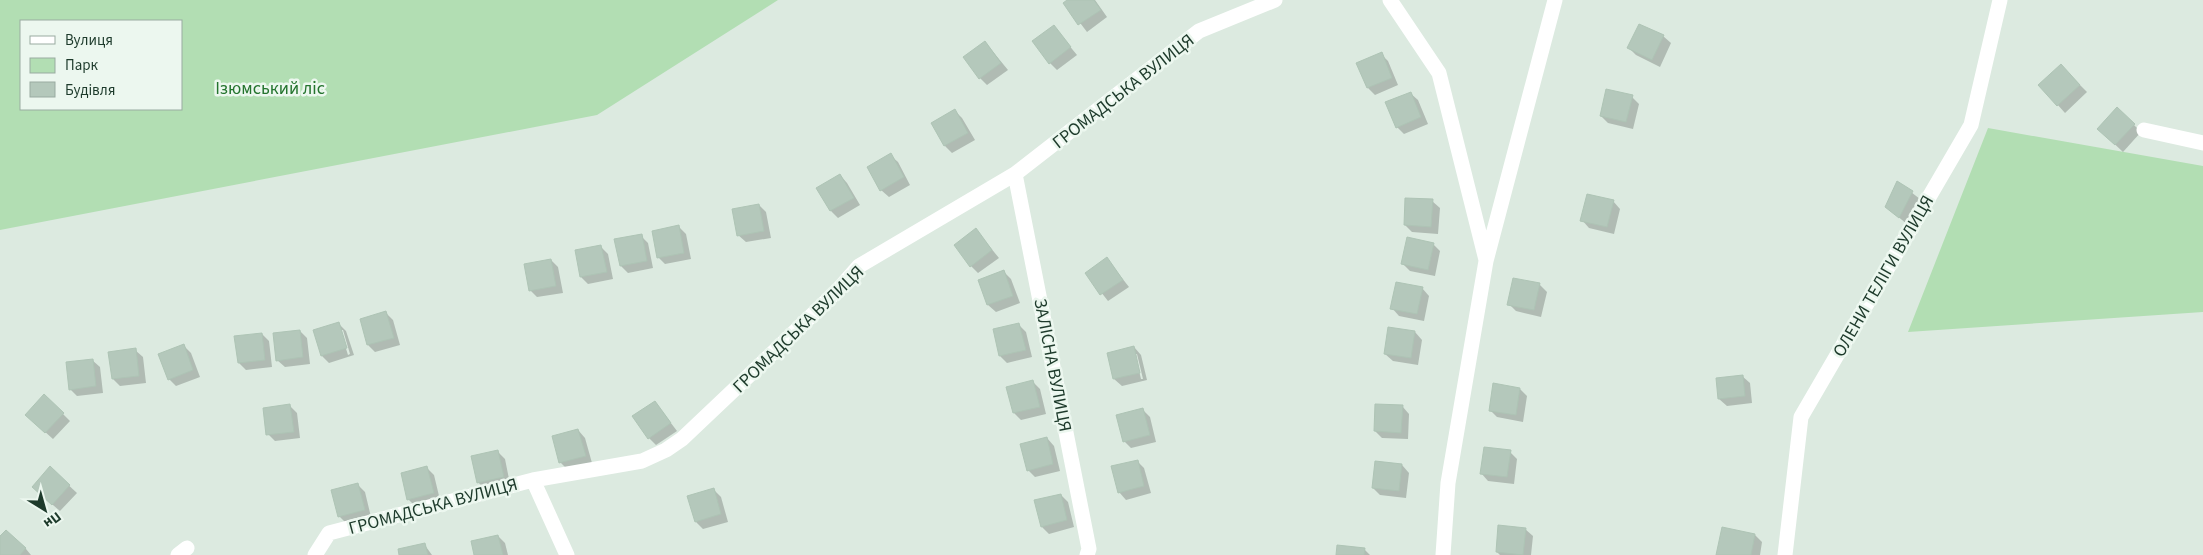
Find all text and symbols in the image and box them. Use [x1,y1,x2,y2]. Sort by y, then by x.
legend [20,20,182,110]
street label: ГРОМАДСЬКА ВУЛИЦЯ [1047,28,1200,155]
text: Вулиця [65,30,113,51]
text: Парк [65,55,99,76]
park label: Ізюмський ліс [215,76,325,101]
text: Будівля [65,80,115,101]
street label: ОЛЕНИ ТЕЛІГИ ВУЛИЦЯ [1827,191,1940,362]
street label: ГРОМАДСЬКА ВУЛИЦЯ [727,260,870,399]
street label: ЗАЛІСНА ВУЛИЦЯ [1027,296,1078,434]
street label: ГРОМАДСЬКА ВУЛИЦЯ [346,472,520,541]
north arrow [20,485,70,535]
text: Пн [39,506,65,533]

